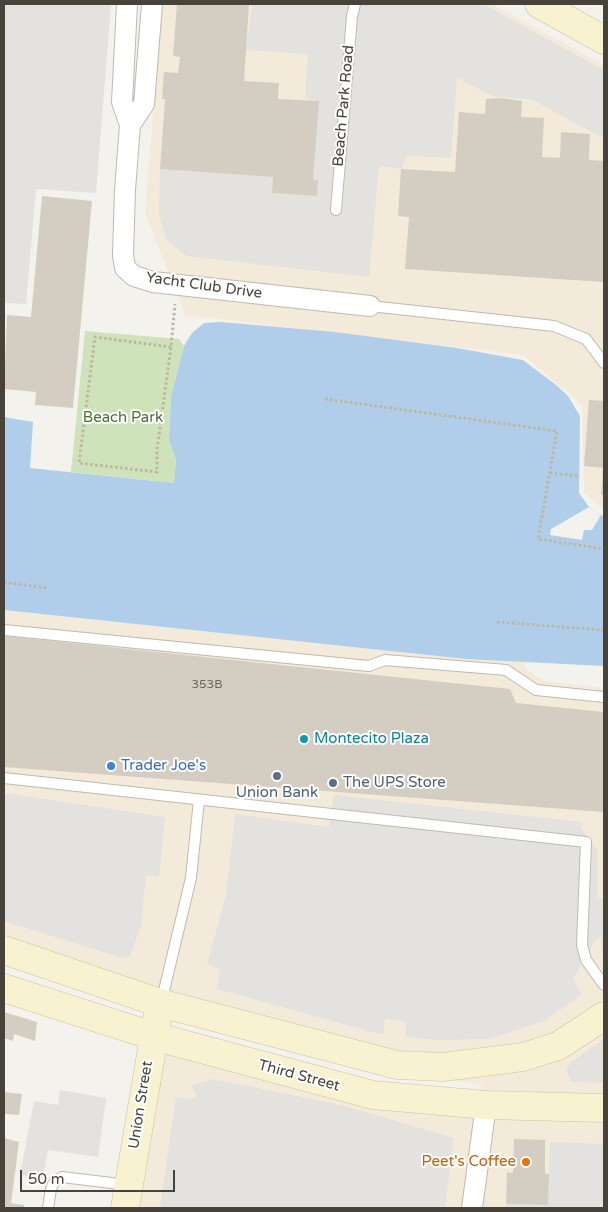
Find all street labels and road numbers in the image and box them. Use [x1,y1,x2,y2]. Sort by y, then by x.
street label: Beach Park Road [330,44,358,168]
street label: Yacht Club Drive [145,269,263,303]
street label: Third Street [256,1056,342,1096]
street label: Union Street [125,1060,157,1150]

